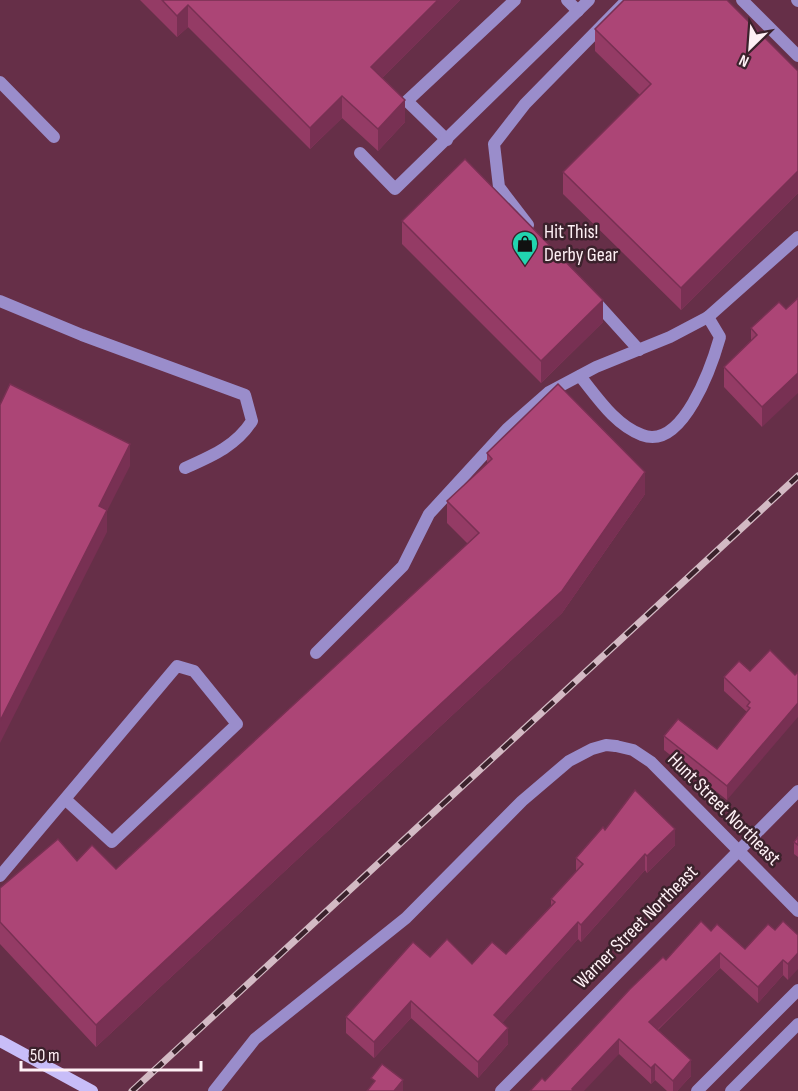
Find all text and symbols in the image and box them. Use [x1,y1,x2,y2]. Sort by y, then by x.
north arrow [720,18,780,78]
text: N [736,50,752,71]
place label: Hit This! Derby Gear [544,220,618,267]
shop icon: Hit This! Derby Gear [510,229,540,267]
street label: Hunt Street Northeast [662,747,786,871]
street label: Warner Street Northeast [569,860,703,994]
scale bar [21,1034,201,1072]
text: 50 m [30,1045,60,1066]

